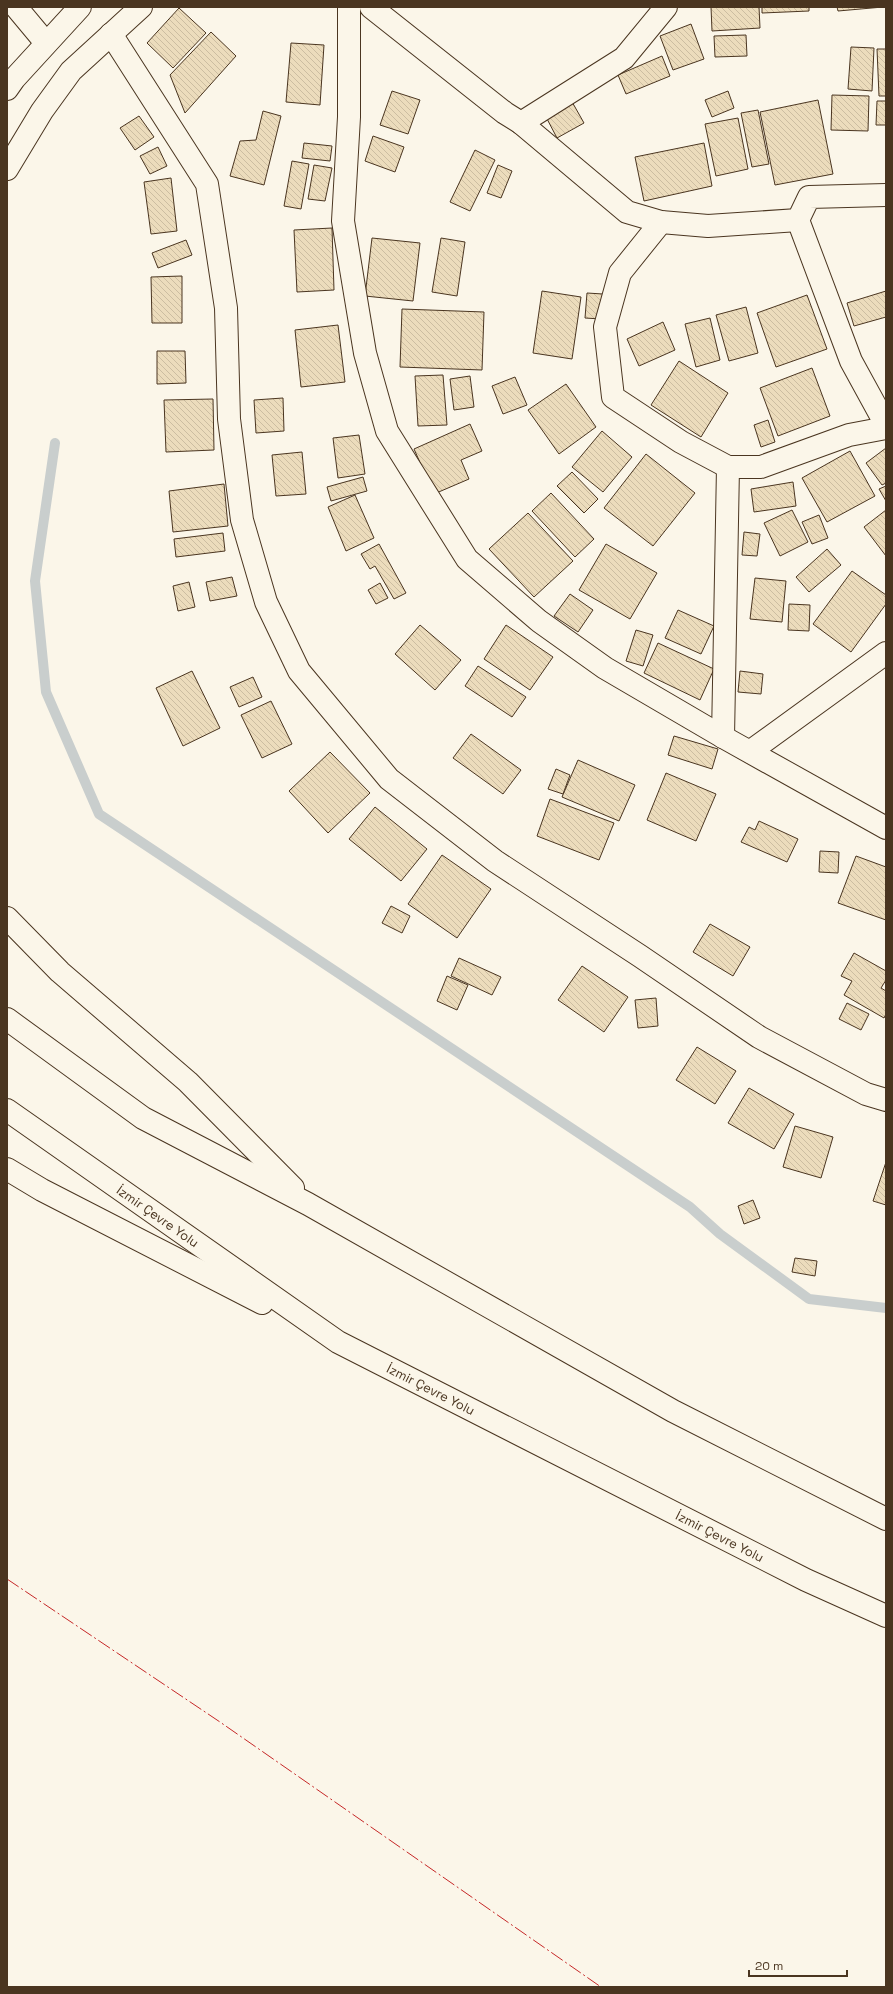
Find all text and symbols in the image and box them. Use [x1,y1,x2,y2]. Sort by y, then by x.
street label: İzmir Çevre Yolu [113,1182,202,1251]
street label: İzmir Çevre Yolu [384,1360,478,1419]
street label: İzmir Çevre Yolu [673,1507,767,1566]
scale bar [749,1952,847,1978]
text: 20 m [755,1958,783,1974]

